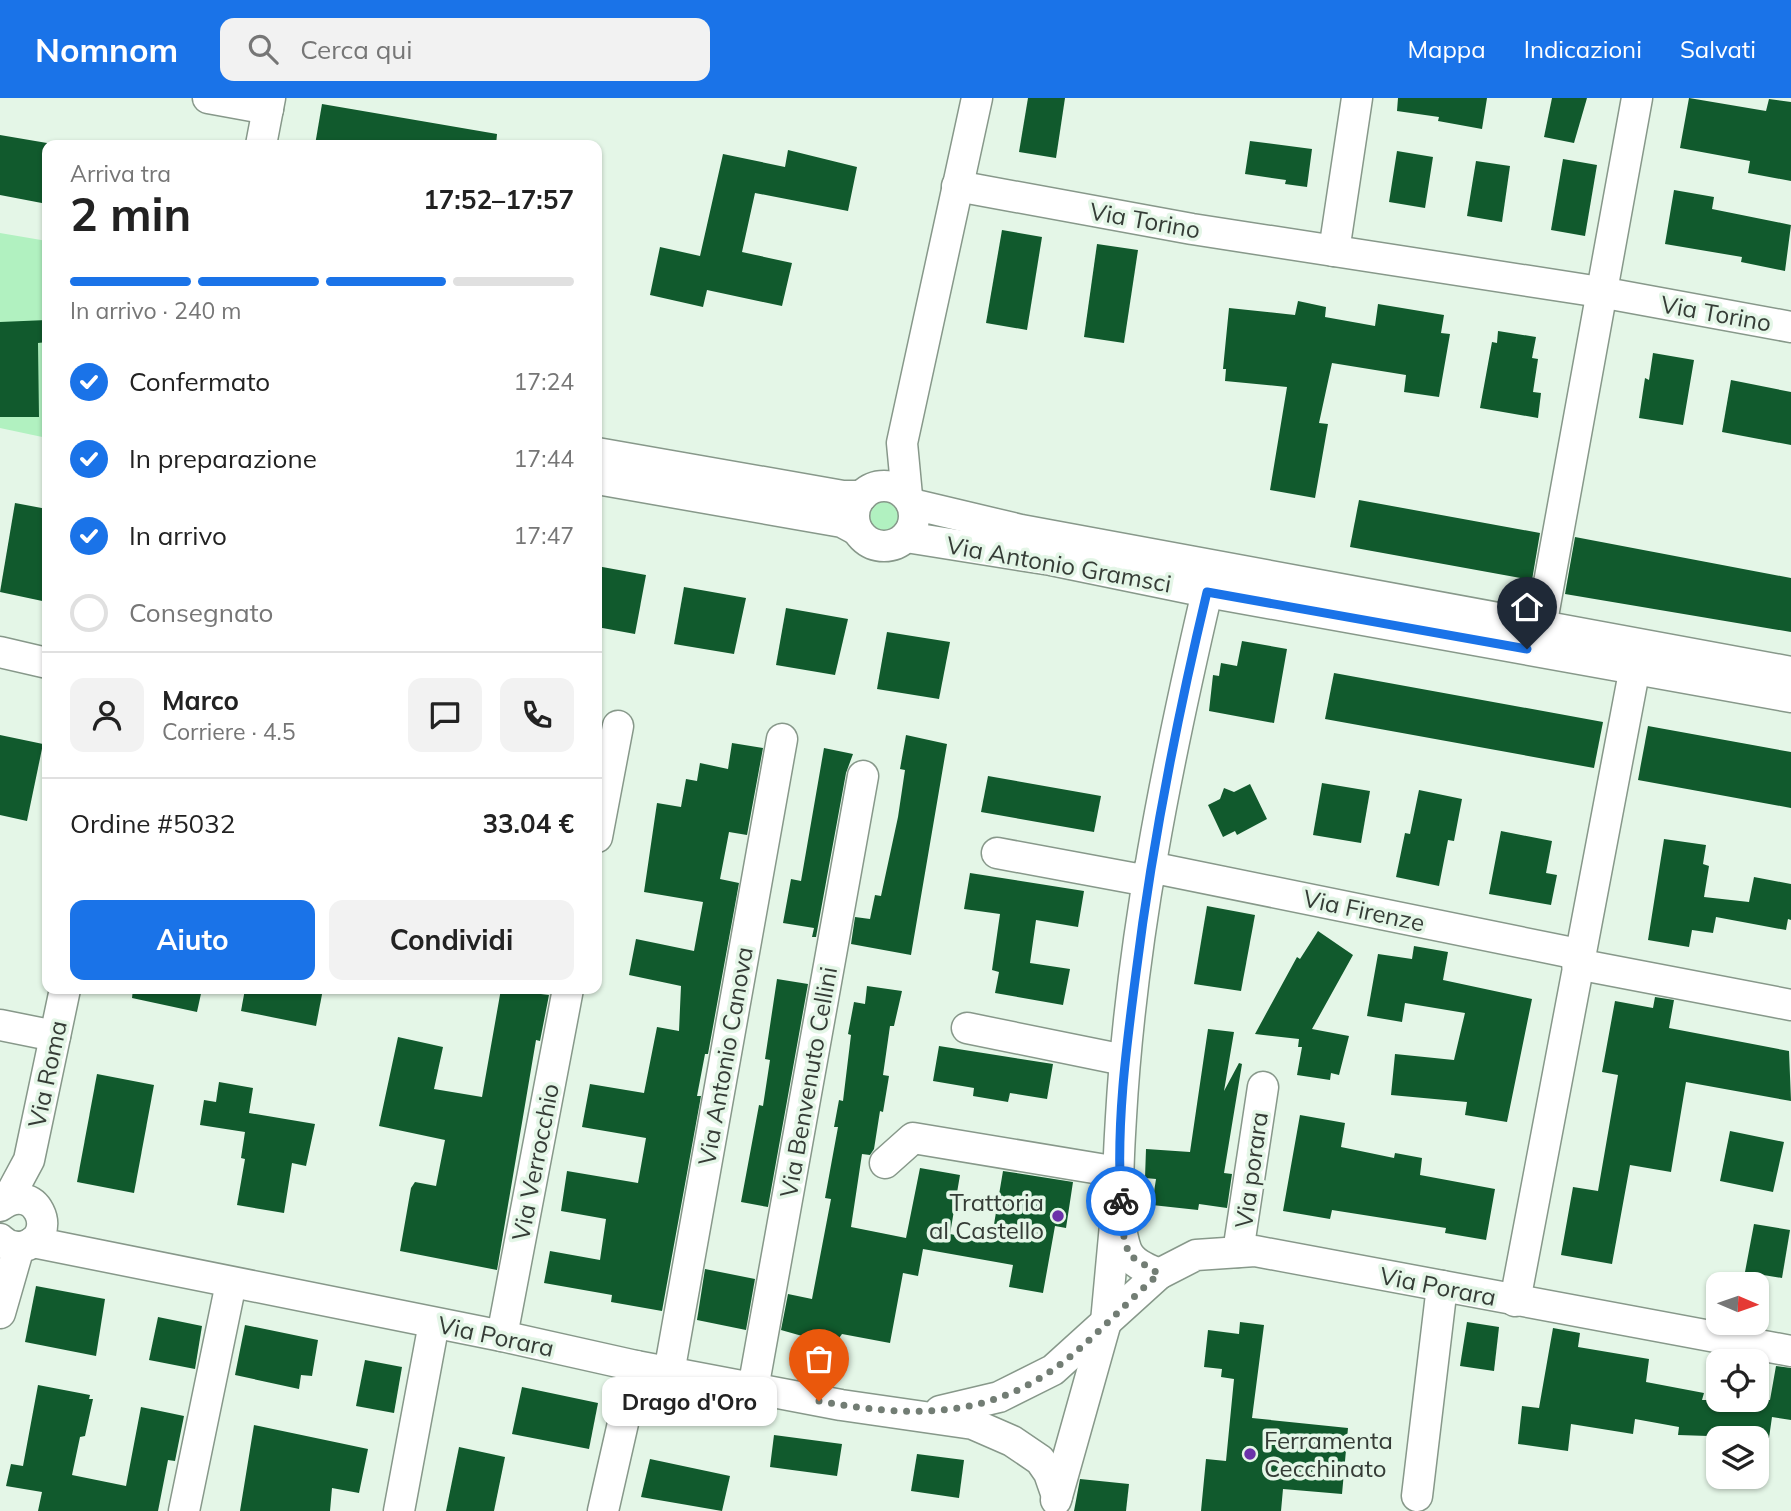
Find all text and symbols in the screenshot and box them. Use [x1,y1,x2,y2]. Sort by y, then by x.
search box [220,18,710,81]
text: Nomnom [35,29,178,70]
icon: search [244,30,282,68]
text: Cerca qui [300,33,412,66]
text: Mappa [1407,34,1486,64]
text: Indicazioni [1524,34,1642,64]
text: Salvati [1680,34,1756,64]
text: Arriva tra [70,159,171,188]
text: 17:52–17:57 [423,183,574,216]
text: 2 min [70,185,191,243]
street label: Via Torino [1087,196,1203,244]
street label: Via Torino [1658,289,1774,337]
text: In arrivo · 240 m [70,296,242,325]
icon: check [70,363,108,401]
text: Confermato [129,365,270,398]
text: 17:24 [514,367,574,396]
icon: check [70,440,108,478]
text: In preparazione [129,442,317,475]
text: 17:44 [514,444,574,473]
icon: check [70,517,108,555]
text: In arrivo [129,519,227,552]
text: 17:47 [514,521,574,550]
street label: Via Antonio Gramsci [944,529,1174,599]
pin [1497,577,1557,649]
icon: home [1508,588,1546,626]
text: Consegnato [129,596,273,629]
button: person [70,678,144,752]
button: chat [408,678,482,752]
button: phone [500,678,574,752]
text: Marco [162,684,239,717]
text: Corriere · 4.5 [162,717,296,746]
text: Ordine #5032 [70,807,235,840]
text: 33.04 € [482,807,574,840]
street label: Via Firenze [1301,883,1427,937]
button: Aiuto [70,900,315,980]
button: Condividi [329,900,574,980]
street label: Via Antonio Canova [691,944,759,1168]
street label: Via Benvenuto Cellini [773,964,843,1200]
street label: Via Roma [21,1018,73,1130]
street label: Via Verrocchio [505,1081,565,1243]
street label: Via porara [1228,1110,1274,1230]
courier [1086,1166,1156,1236]
icon: bike [1102,1182,1140,1220]
place label: Trattoria al Castello [929,1187,1044,1245]
marker: Trattoria al Castello [1050,1208,1066,1224]
street label: Via Porara [1377,1260,1499,1312]
north arrow [1706,1272,1769,1335]
map controls [1706,1272,1769,1489]
street label: Via Porara [435,1309,557,1363]
pin [789,1329,849,1401]
icon: bag [800,1340,838,1378]
button: locate [1706,1349,1769,1412]
callout: Drago d'Oro [602,1376,777,1426]
text: Drago d'Oro [622,1387,757,1416]
place label: Ferramenta Cecchinato [1264,1425,1393,1483]
button: layers [1706,1426,1769,1489]
marker: Ferramenta Cecchinato [1242,1446,1258,1462]

